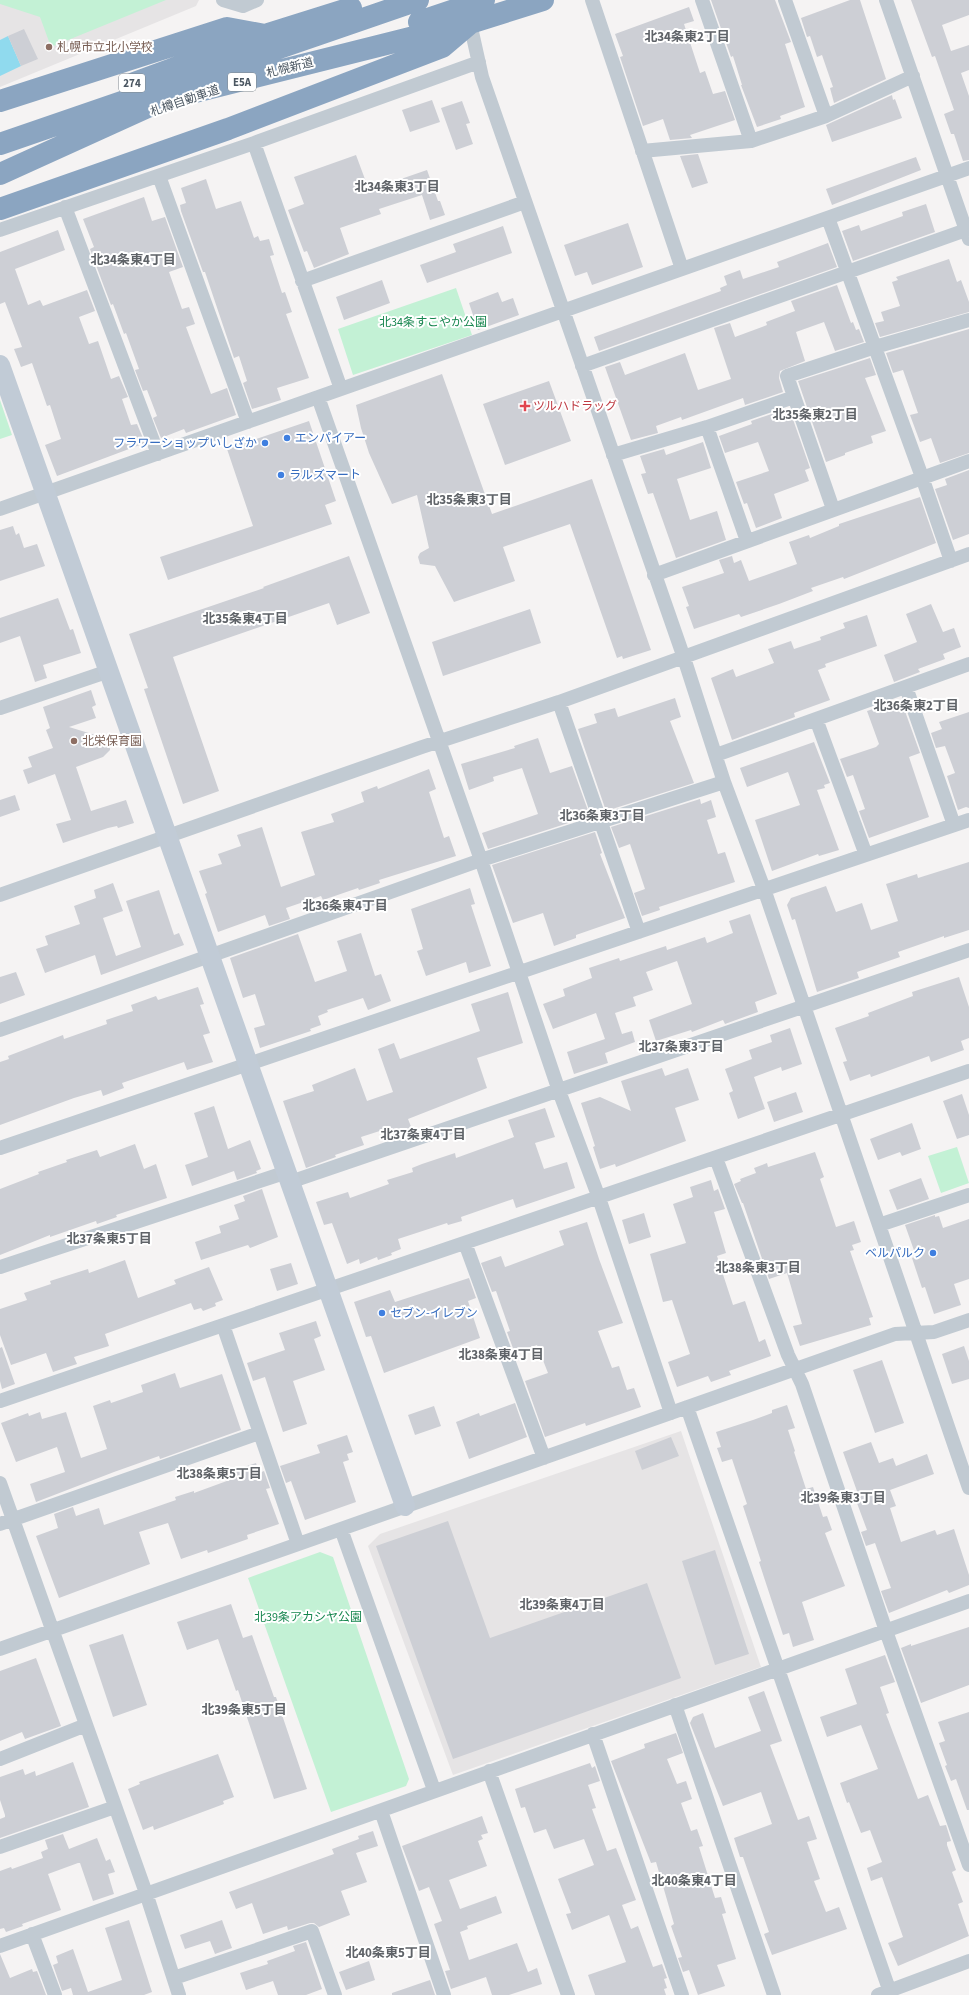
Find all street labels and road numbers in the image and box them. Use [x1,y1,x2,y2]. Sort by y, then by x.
street label: 札幌新道 [265,54,315,82]
road number: E5A [228,73,256,91]
road number: 274 [119,74,145,92]
street label: 札樽自動車道 [148,81,222,121]

